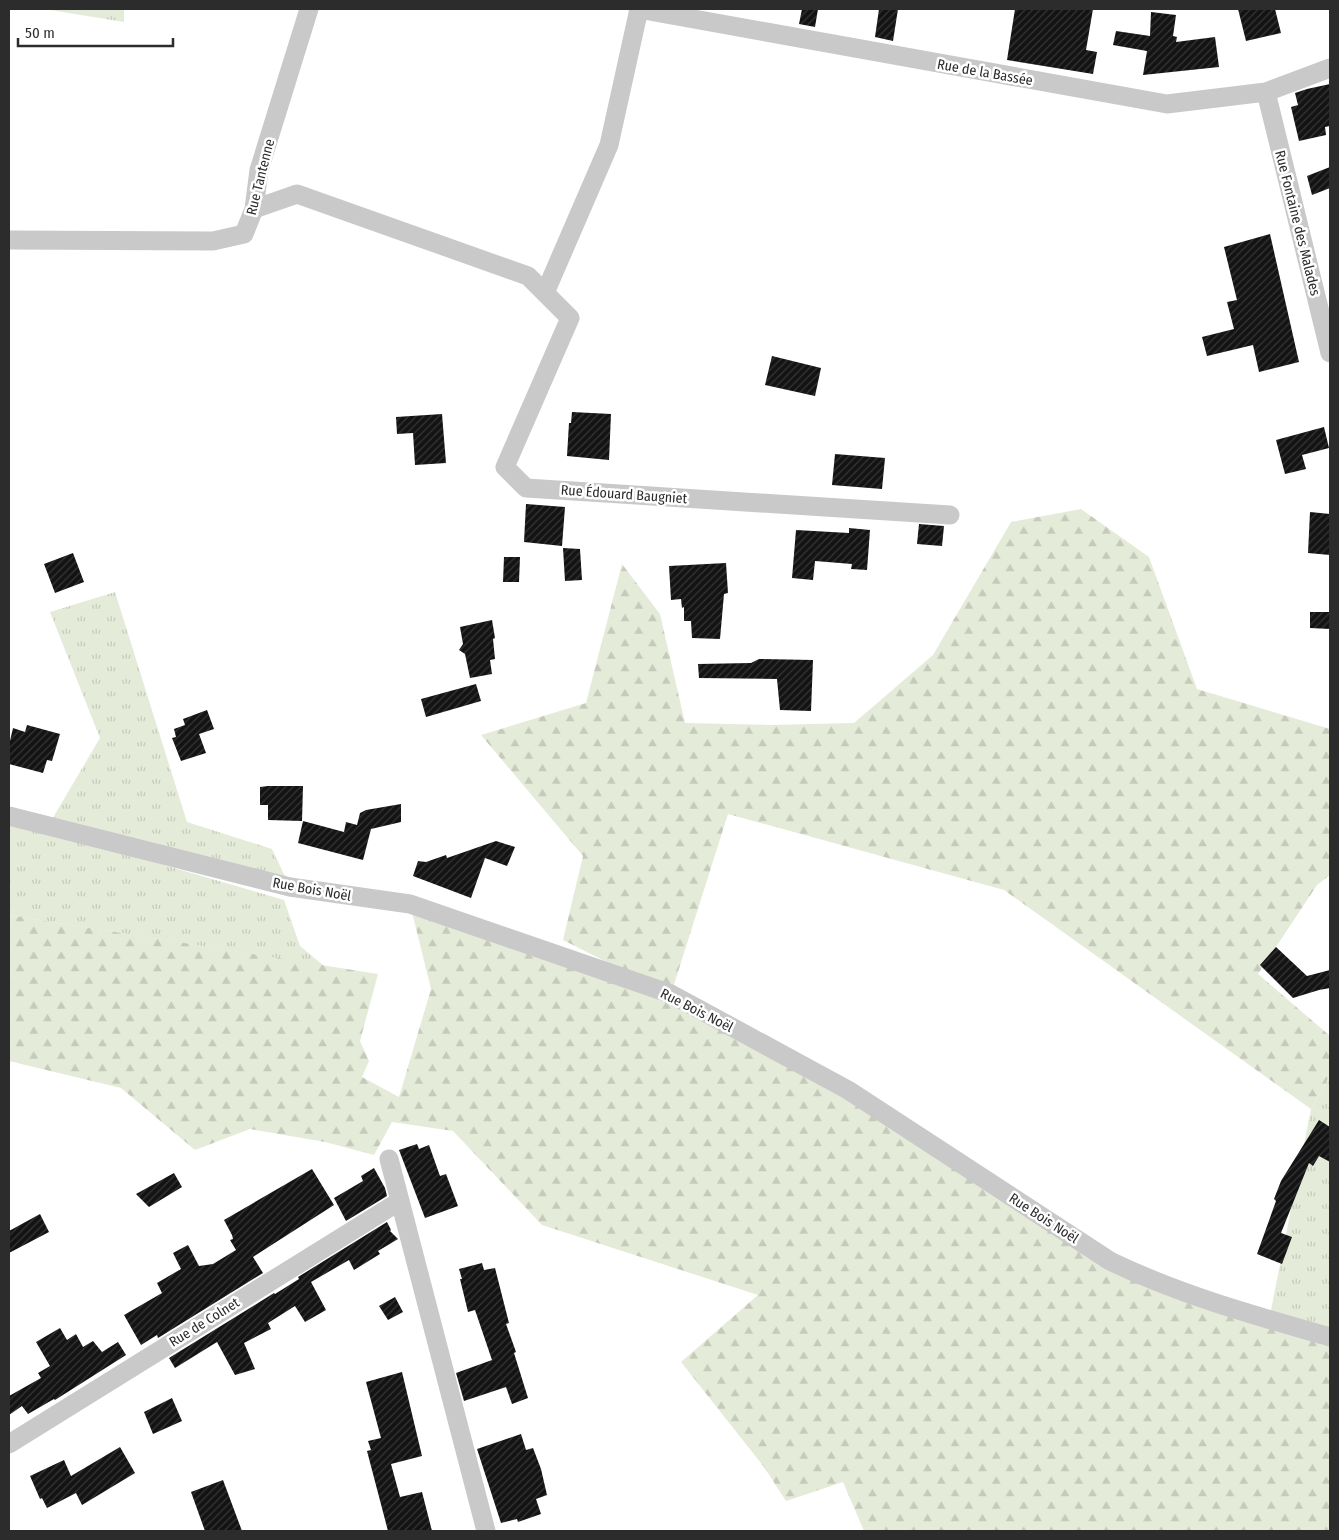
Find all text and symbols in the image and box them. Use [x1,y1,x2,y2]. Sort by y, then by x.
scale bar [18,15,172,47]
text: 50 m [25,24,55,42]
street label: Rue de la Bassée [936,56,1034,89]
street label: Rue Tantenne [243,137,278,217]
street label: Rue Fontaine des Malades [1271,149,1324,298]
street label: Rue Édouard Baugniet [560,481,688,507]
street label: Rue Bois Noël [271,874,353,905]
street label: Rue Bois Noël [658,985,736,1036]
street label: Rue Bois Noël [1006,1190,1082,1247]
street label: Rue de Colnet [166,1294,243,1351]

